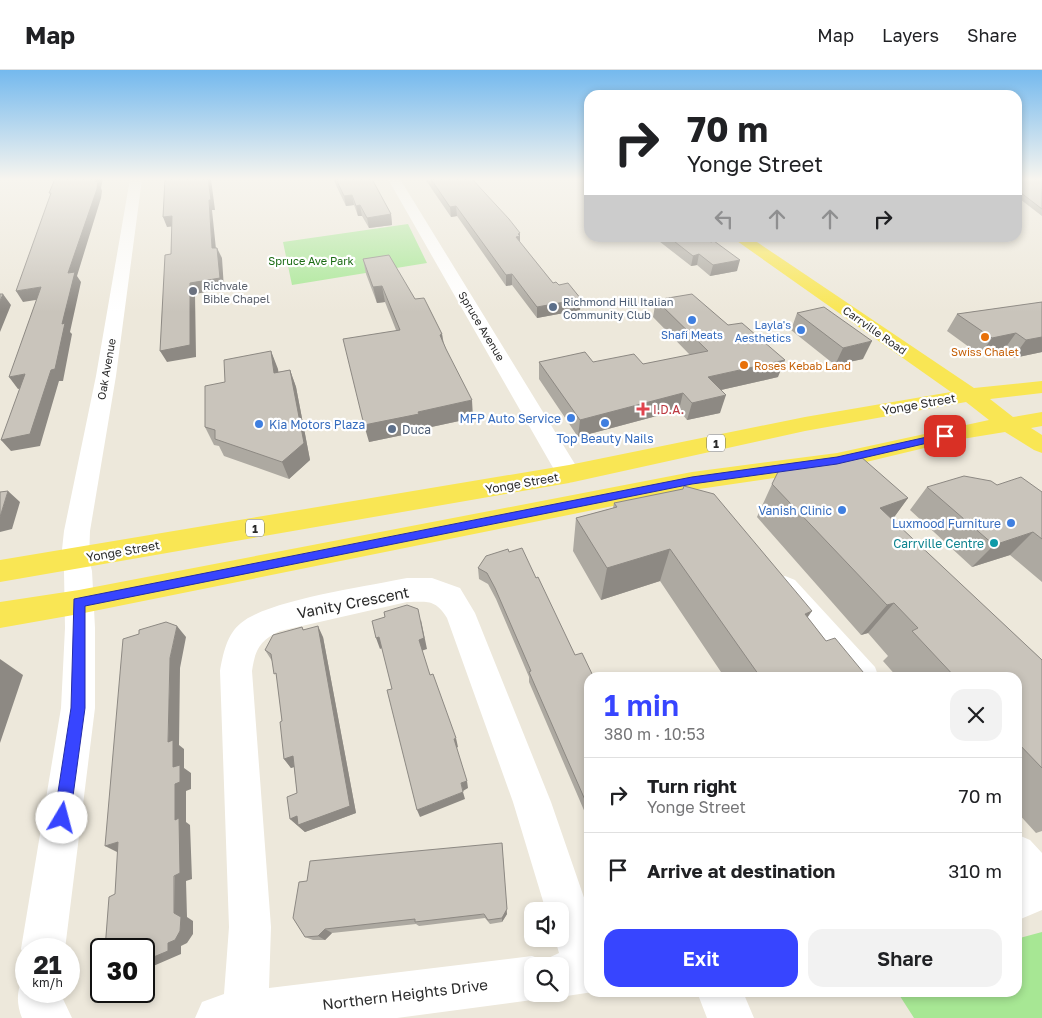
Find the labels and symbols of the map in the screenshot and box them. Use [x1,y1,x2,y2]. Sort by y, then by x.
park label: Spruce Ave Park [268,254,354,267]
place label: Richvale Bible Chapel [203,279,270,305]
marker: Richvale Bible Chapel [187,285,199,297]
street label: Spruce Avenue [456,289,508,363]
place label: Richmond Hill Italian Community Club [563,295,673,321]
marker: Richmond Hill Italian Community Club [547,301,559,313]
street label: Carrville Road [841,303,909,357]
marker: Shafi Meats [686,314,698,326]
place label: Layla's Aesthetics [735,318,791,344]
marker: Layla's Aesthetics [795,324,807,336]
place label: Shafi Meats [661,328,723,341]
marker: Swiss Chalet [979,331,991,343]
street label: Oak Avenue [94,337,118,401]
place label: Swiss Chalet [951,345,1019,358]
marker: Roses Kebab Land [738,359,750,371]
place label: Roses Kebab Land [754,359,851,372]
street label: Yonge Street [881,390,957,418]
place label: I.D.A. [653,402,684,417]
marker: I.D.A. [637,403,649,415]
place label: MFP Auto Service [460,411,561,426]
marker: MFP Auto Service [565,412,577,424]
pin [924,415,966,457]
place label: Kia Motors Plaza [269,417,365,432]
marker: Top Beauty Nails [599,417,611,429]
marker: Kia Motors Plaza [253,418,265,430]
place label: Duca [402,422,431,437]
marker: Duca [386,423,398,435]
place label: Top Beauty Nails [556,431,654,446]
road number: 1 [707,434,725,452]
street label: Yonge Street [484,469,560,497]
place label: Vanish Clinic [758,503,832,518]
marker: Vanish Clinic [836,504,848,516]
place label: Luxmood Furniture [892,516,1001,531]
marker: Luxmood Furniture [1005,517,1017,529]
road number: 1 [246,519,264,536]
place label: Carrville Centre [893,536,984,551]
street label: Yonge Street [85,537,161,565]
marker: Carrville Centre [988,537,1000,549]
street label: Vanity Crescent [295,582,411,622]
position arrow [35,791,87,843]
speed limit sign: 30 [90,938,155,1003]
street label: Northern Heights Drive [321,975,489,1013]

